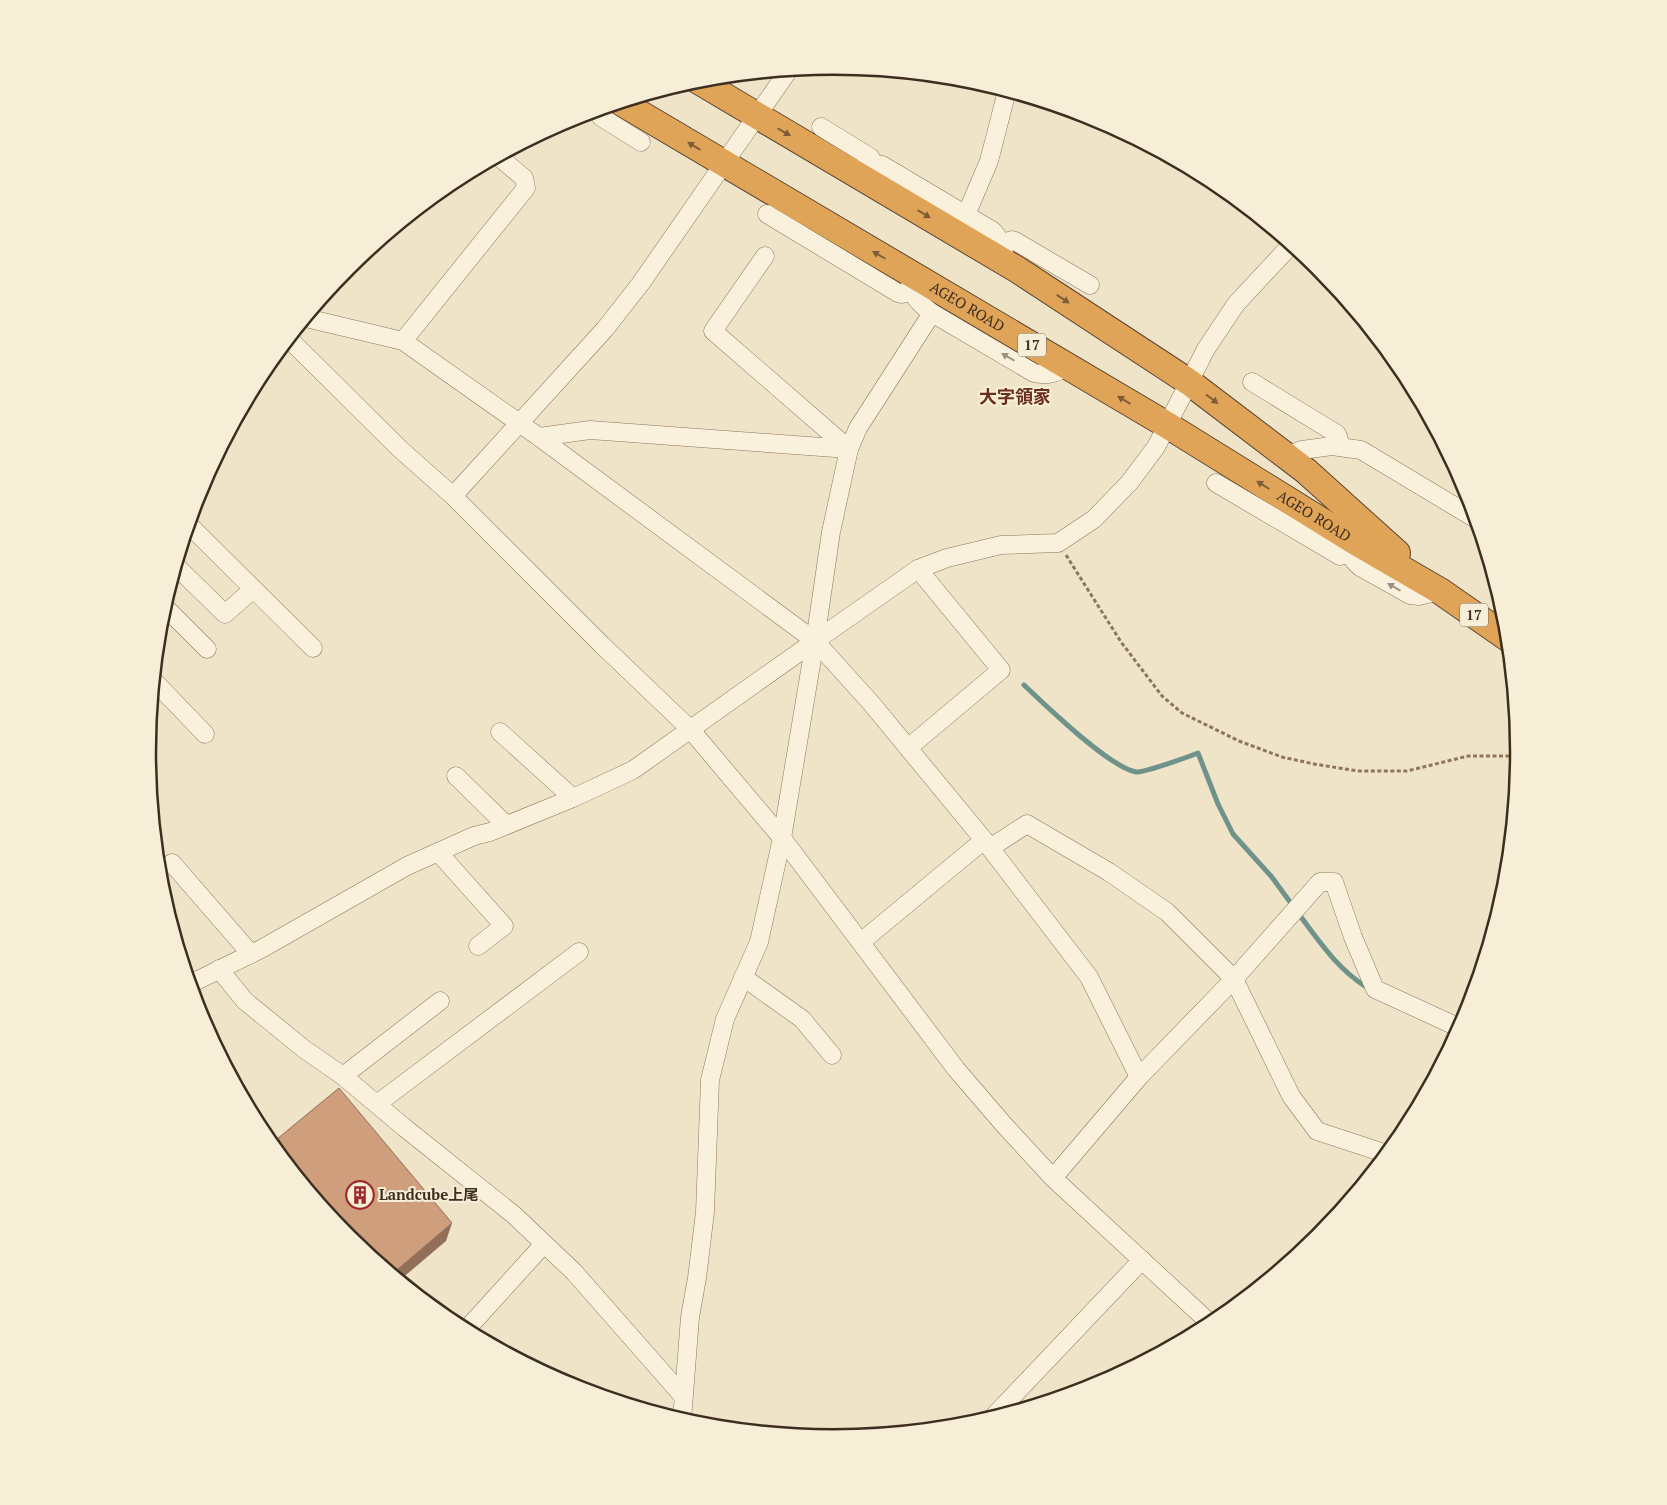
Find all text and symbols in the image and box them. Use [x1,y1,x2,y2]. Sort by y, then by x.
one-way arrow [777,127,791,136]
one-way arrow [687,141,700,150]
one-way arrow [917,210,931,219]
one-way arrow [872,250,886,259]
street label: AGEO ROAD [927,276,1009,336]
one-way arrow [1056,294,1069,304]
road number: 17 [1018,334,1046,356]
one-way arrow [1000,353,1015,361]
district label: 大字領家 [979,384,1051,408]
one-way arrow [1205,394,1218,405]
one-way arrow [1117,396,1132,404]
one-way arrow [1256,480,1270,489]
street label: AGEO ROAD [1274,485,1355,546]
one-way arrow [1388,582,1401,591]
road number: 17 [1460,604,1488,626]
building icon: Landcube上尾 [345,1180,375,1210]
place label: Landcube上尾 [379,1184,478,1204]

